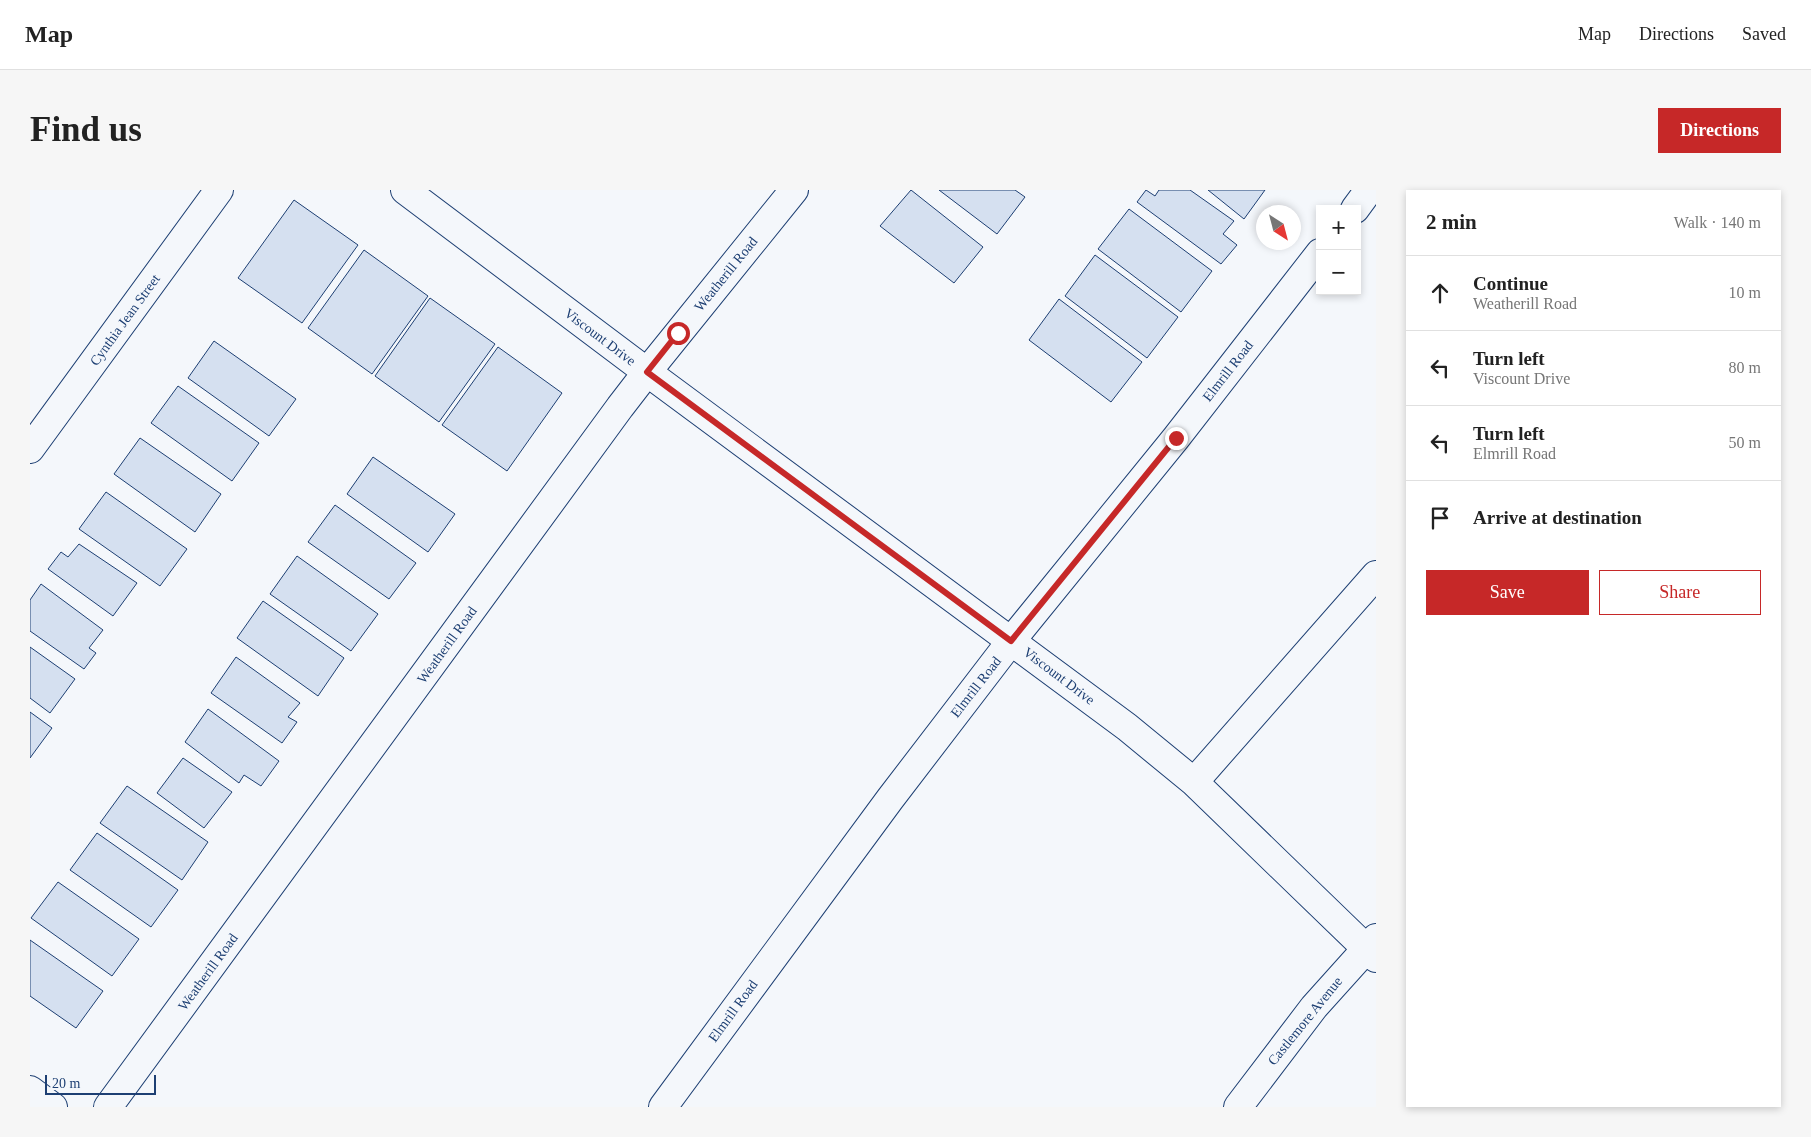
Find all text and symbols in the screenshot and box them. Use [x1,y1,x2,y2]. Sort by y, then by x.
text: Map [25,21,73,47]
text: Map [1578,24,1611,44]
text: Directions [1639,24,1714,44]
text: Saved [1742,24,1786,44]
button: Directions [1658,108,1781,153]
text: Find us [30,110,142,149]
north arrow [1256,205,1301,250]
map controls [1316,205,1361,295]
button: + [1316,205,1361,250]
text: 2 min [1426,210,1477,234]
text: Walk · 140 m [1674,214,1761,231]
street label: Weatherill Road [692,234,760,314]
button: − [1316,250,1361,295]
street label: Cynthia Jean Street [87,271,163,368]
text: Continue [1473,273,1548,294]
icon: ahead [1426,279,1454,307]
text: 10 m [1729,284,1761,301]
text: Weatherill Road [1473,295,1577,312]
street label: Viscount Drive [562,305,638,369]
route start [667,322,690,345]
street label: Elmrill Road [1200,338,1256,404]
text: Turn left [1473,348,1545,369]
icon: left [1426,354,1454,382]
text: 80 m [1729,359,1761,376]
text: Viscount Drive [1473,370,1570,387]
text: Turn left [1473,423,1545,444]
route end [1165,427,1188,450]
icon: left [1426,429,1454,457]
text: 50 m [1729,434,1761,451]
text: Elmrill Road [1473,445,1556,462]
icon: arrive [1426,504,1454,532]
text: Arrive at destination [1473,507,1642,528]
button: Save [1426,570,1589,615]
button: Share [1599,570,1761,615]
street label: Weatherill Road [414,604,480,686]
street label: Viscount Drive [1021,644,1097,708]
street label: Elmrill Road [948,654,1004,720]
street label: Weatherill Road [175,931,241,1013]
street label: Castlemore Avenue [1265,974,1345,1068]
street label: Elmrill Road [706,977,760,1045]
scale bar [45,1072,156,1095]
text: 20 m [52,1076,80,1091]

